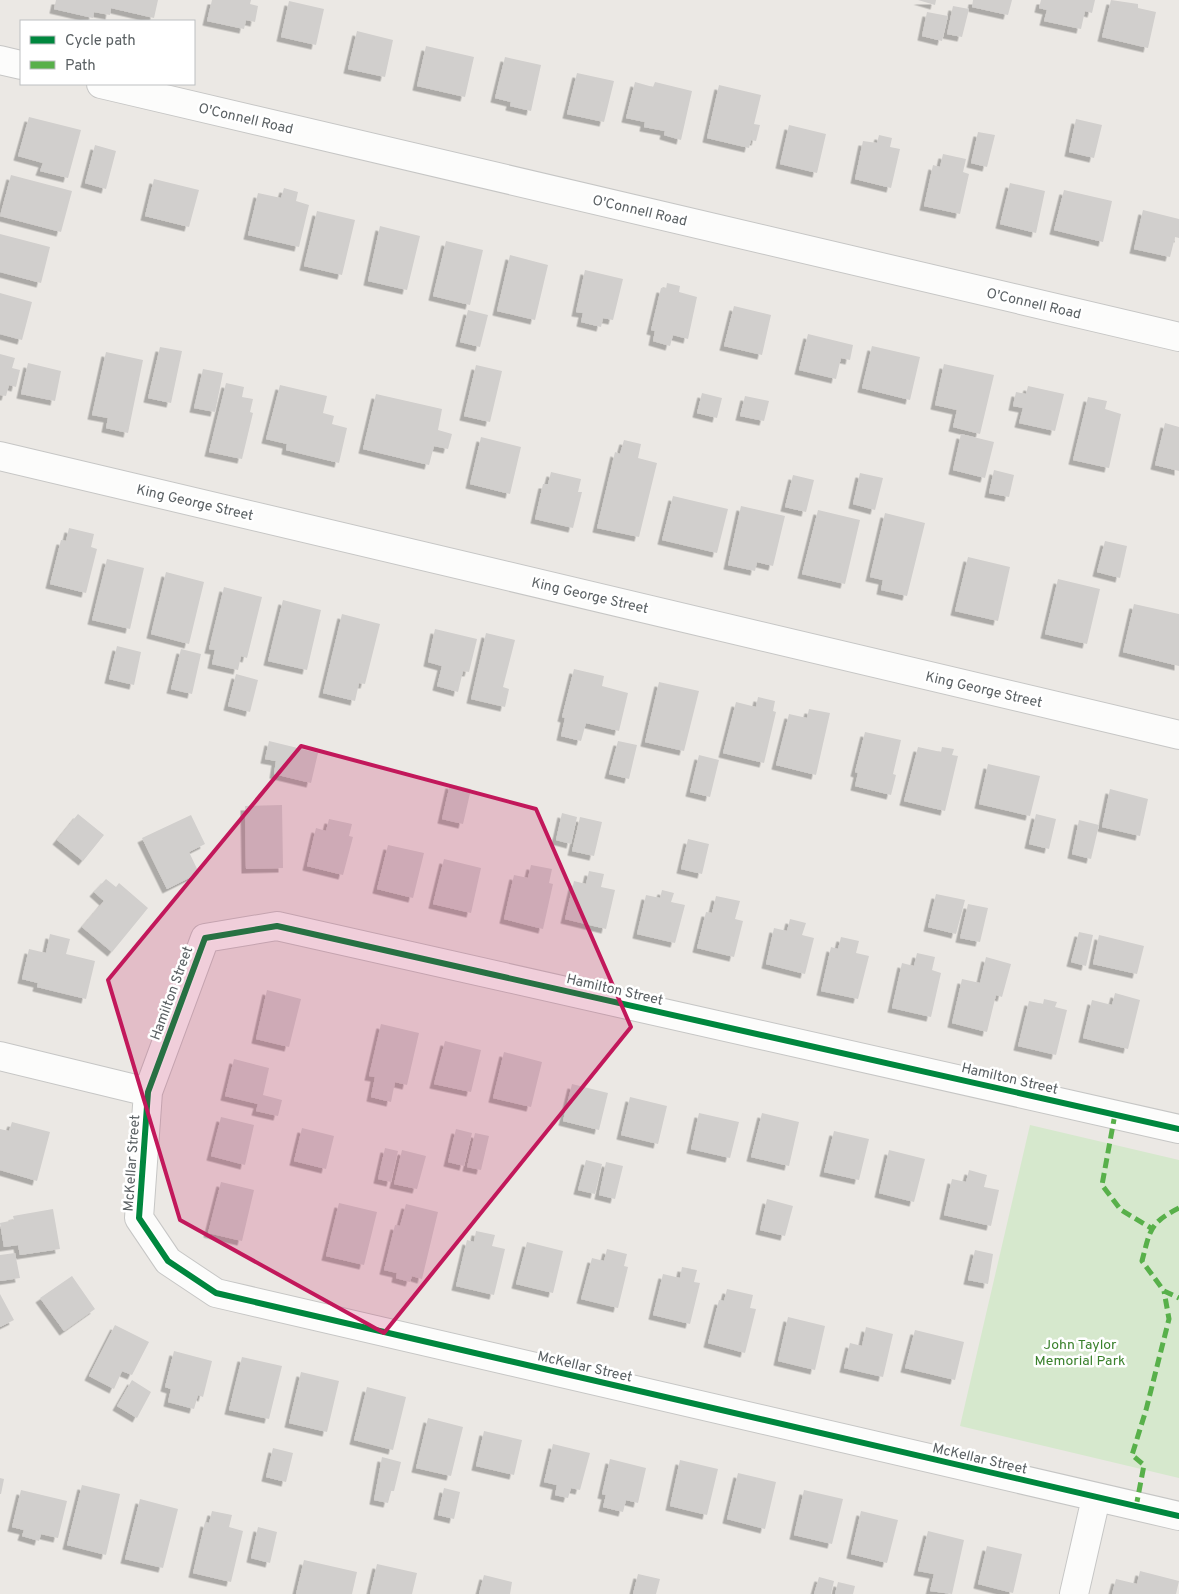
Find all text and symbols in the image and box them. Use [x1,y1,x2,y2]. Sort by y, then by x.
legend [20,20,195,85]
text: Cycle path [65,32,136,51]
text: Path [65,57,96,76]
street label: O'Connell Road [197,100,295,139]
street label: O'Connell Road [591,192,689,231]
street label: O'Connell Road [985,285,1083,324]
street label: King George Street [135,482,255,525]
street label: King George Street [530,575,650,618]
street label: King George Street [924,669,1044,712]
street label: Hamilton Street [148,944,197,1043]
street label: Hamilton Street [565,971,665,1010]
street label: Hamilton Street [960,1060,1060,1099]
street label: McKellar Street [121,1114,144,1212]
park label: John Taylor Memorial Park [1035,1337,1125,1370]
street label: McKellar Street [536,1348,634,1387]
street label: McKellar Street [931,1440,1029,1479]

